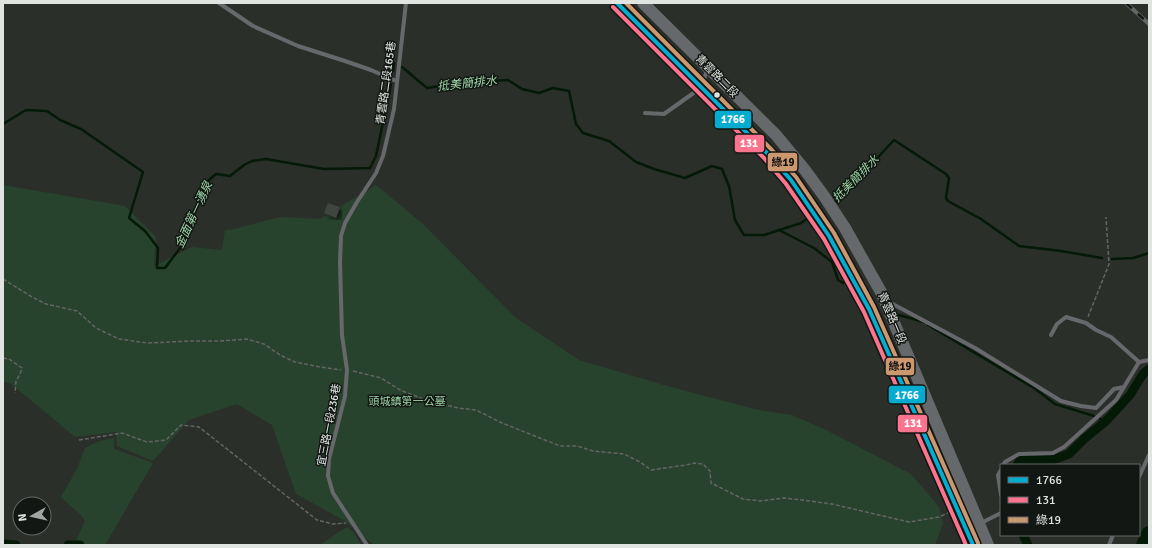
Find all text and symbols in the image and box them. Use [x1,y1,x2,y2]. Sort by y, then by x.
street label: 青雲路二段165巷 [374,41,398,125]
street label: 青雲路二段 [693,52,741,100]
water label: 抵美簡排水 [436,73,499,95]
unlabelled marker [712,90,722,100]
line badge: 1766 [714,110,752,129]
text: 1766 [721,113,745,126]
line badge: 131 [734,134,765,153]
text: 131 [740,137,758,150]
line badge: 綠19 [767,152,798,172]
water label: 抵美簡排水 [829,152,883,206]
text: 綠19 [772,156,794,169]
water label: 金面第一湧泉 [172,178,216,251]
street label: 青雲路一段 [875,290,909,346]
line badge: 綠19 [885,357,915,376]
text: 綠19 [889,360,911,373]
street label: 宜三路一段236巷 [315,383,343,467]
line badge: 1766 [888,385,926,404]
text: 1766 [895,389,919,402]
park label: 頭城鎮第一公墓 [369,395,446,408]
line badge: 131 [897,414,928,433]
text: 131 [904,417,922,430]
legend [1000,464,1140,536]
text: 1766 [1036,473,1062,488]
text: 131 [1036,493,1055,508]
north arrow [12,496,52,536]
text: N [16,513,30,522]
text: 綠19 [1036,513,1061,528]

